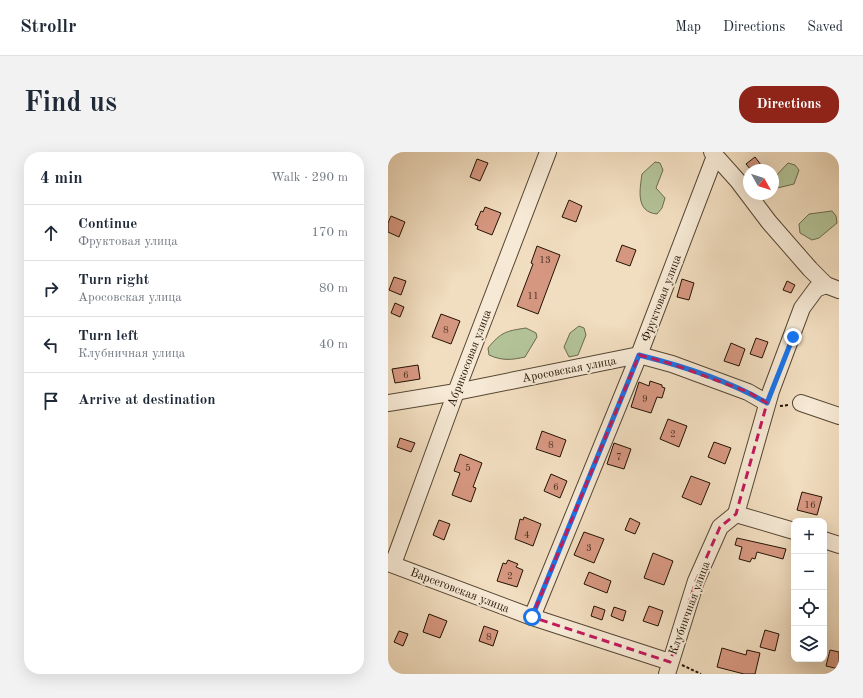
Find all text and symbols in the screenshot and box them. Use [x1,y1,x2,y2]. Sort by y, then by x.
text: Strollr [20,18,76,37]
text: Map [675,20,701,34]
text: Directions [723,20,785,34]
text: Saved [807,20,843,34]
button: Directions [739,86,839,123]
text: Find us [24,90,117,118]
north arrow [743,164,779,200]
text: 4 min [40,170,83,187]
text: Walk · 290 m [271,171,348,184]
text: Continue [78,217,137,232]
icon: ahead [40,222,62,244]
text: 170 m [311,226,348,239]
text: Фруктовая улица [78,235,178,248]
street label: Фруктовая улица [640,253,684,343]
house number: 13 [539,255,551,265]
text: Turn right [78,273,149,288]
icon: right [40,278,62,300]
text: 80 m [319,282,348,295]
text: Аросовская улица [78,291,182,304]
house number: 11 [527,291,539,301]
street label: Абрикосовая улица [446,308,494,409]
house number: 8 [443,325,449,335]
route end [784,328,802,346]
text: Turn left [78,329,138,344]
icon: left [40,334,62,356]
text: 40 m [319,338,348,351]
text: Клубничная улица [78,347,185,360]
street label: Аросовская улица [521,355,617,385]
house number: 6 [403,370,409,380]
icon: arrive [40,390,62,412]
text: Arrive at destination [78,393,216,408]
house number: 9 [642,394,648,404]
house number: 2 [670,429,676,439]
house number: 8 [548,440,554,450]
house number: 7 [616,452,622,462]
house number: 5 [465,463,471,473]
house number: 6 [553,482,559,492]
house number: 16 [804,500,816,510]
map controls [791,518,827,662]
button: + [791,518,827,554]
house number: 4 [524,530,530,540]
house number: 3 [586,543,592,553]
button: − [791,554,827,590]
street label: Клубничная улица [667,560,713,657]
street label: Варсеговская улица [408,567,511,615]
house number: 2 [507,571,513,581]
button: locate [791,590,827,626]
route start [523,608,541,626]
button: layers [791,626,827,662]
house number: 8 [486,632,492,642]

